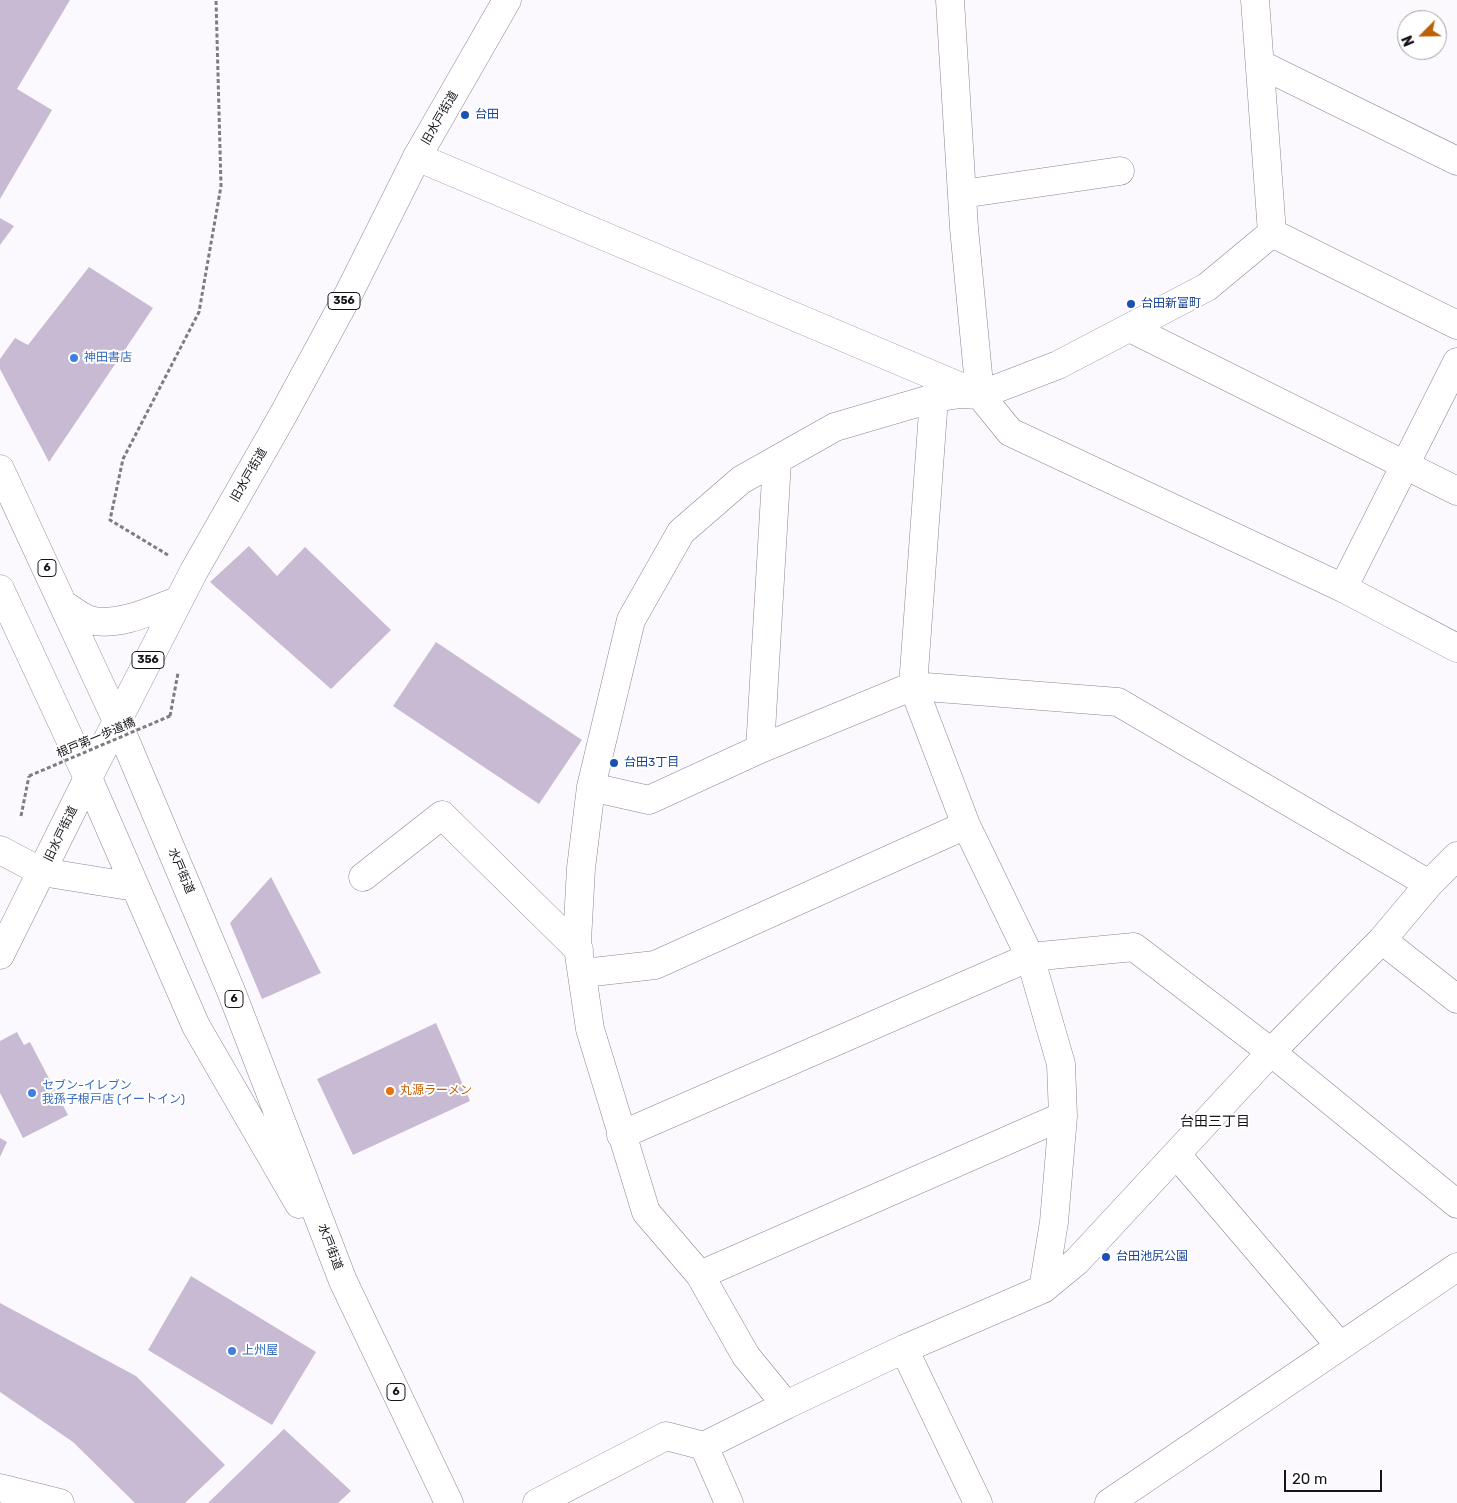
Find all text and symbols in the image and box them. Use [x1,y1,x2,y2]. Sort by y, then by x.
north arrow [1397,10,1447,60]
text: N [1399,33,1418,49]
street label: 旧水戸街道 [419,88,461,148]
place label: 台田 [475,108,499,122]
marker: 台田 [459,109,471,121]
road number: 356 [328,292,360,310]
place label: 台田新富町 [1141,297,1201,311]
marker: 台田新富町 [1125,298,1137,310]
place label: 神田書店 [84,351,132,365]
marker: 神田書店 [68,352,80,364]
street label: 旧水戸街道 [228,445,270,505]
road number: 6 [38,560,56,576]
road number: 356 [132,652,164,668]
street label: 根戸第一歩道橋 [55,715,137,761]
place label: 台田3丁目 [624,756,679,770]
marker: 台田3丁目 [608,757,620,769]
street label: 旧水戸街道 [41,804,81,864]
street label: 水戸街道 [165,846,197,896]
road number: 6 [225,991,243,1008]
place label: セブン-イレブン 我孫子根戸店 (イートイン) [42,1079,185,1107]
place label: 丸源ラーメン [400,1084,472,1098]
marker: 丸源ラーメン [384,1085,396,1097]
marker: セブン-イレブン 我孫子根戸店 (イートイン) [26,1087,38,1099]
district label: 台田三丁目 [1180,1114,1250,1130]
street label: 水戸街道 [315,1222,345,1272]
place label: 台田池尻公園 [1116,1250,1188,1264]
marker: 台田池尻公園 [1100,1251,1112,1263]
place label: 上州屋 [242,1344,278,1358]
marker: 上州屋 [226,1345,238,1357]
road number: 6 [387,1384,405,1400]
scale bar [1287,1460,1384,1492]
text: 20 m [1292,1470,1327,1488]

